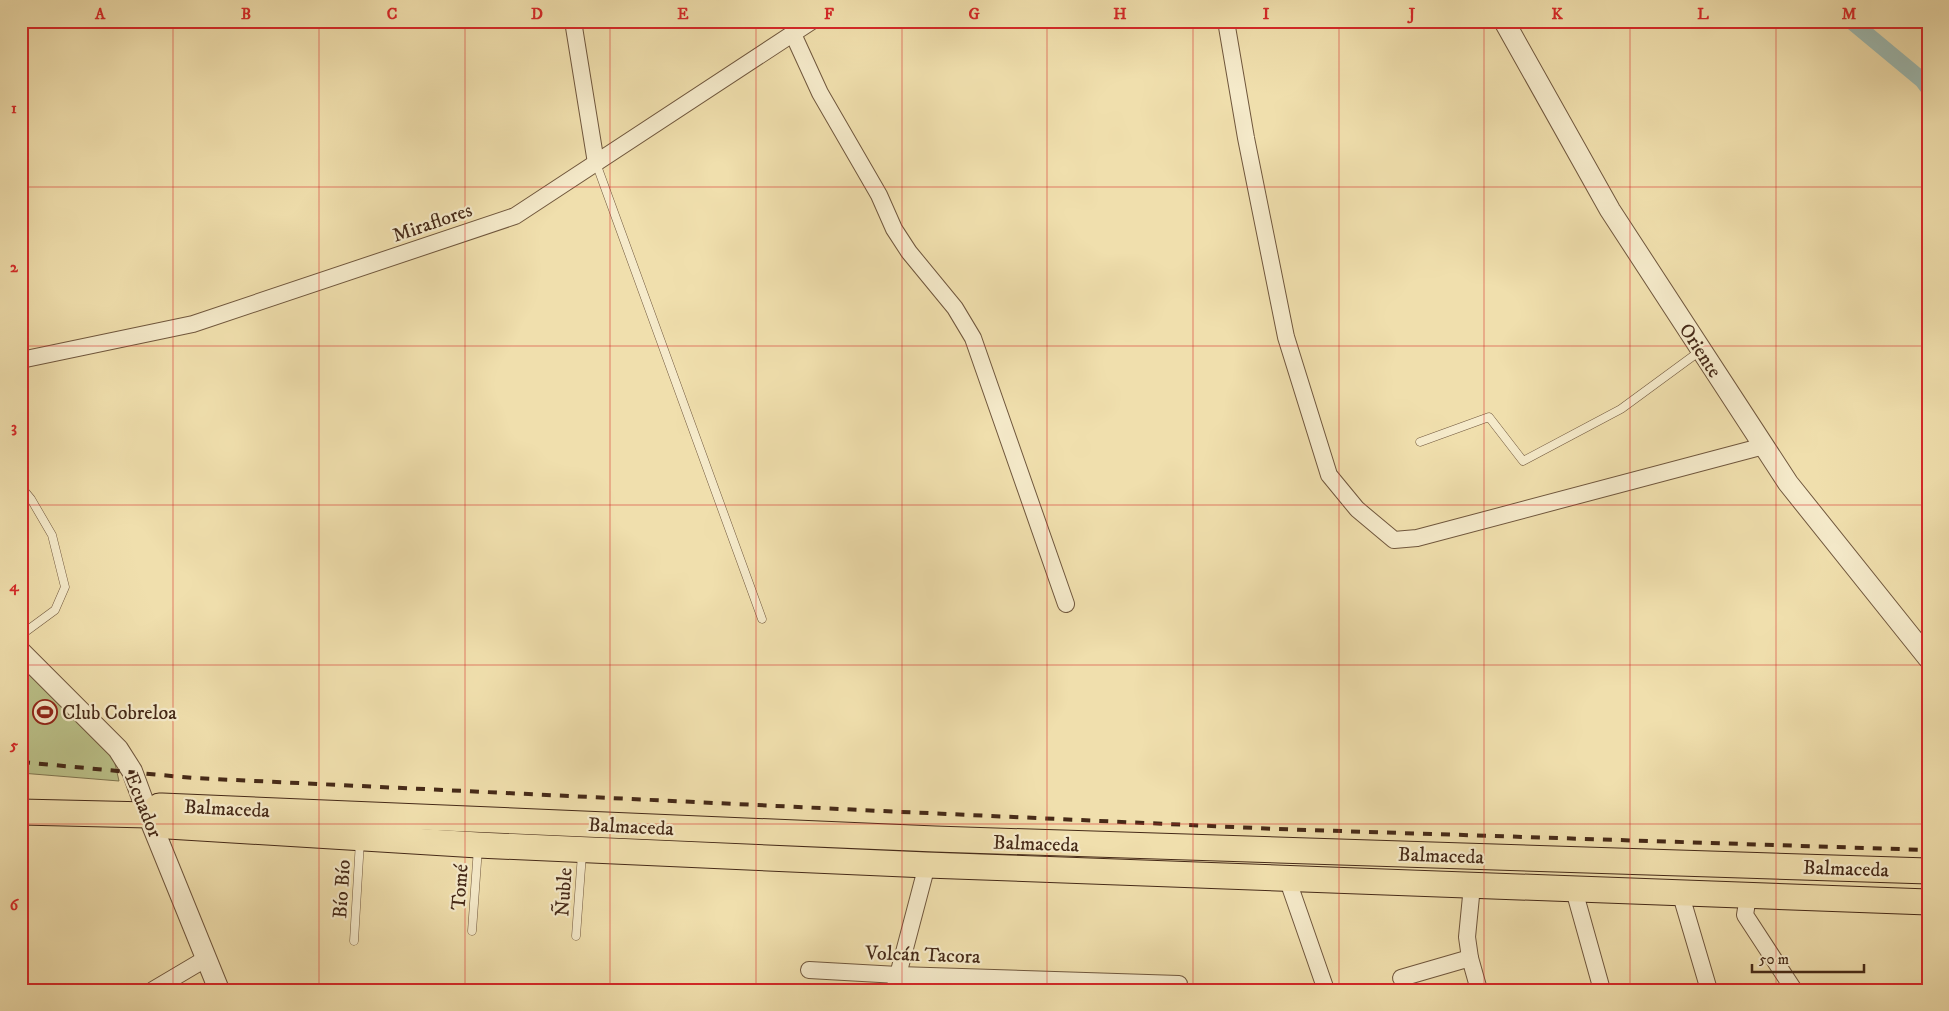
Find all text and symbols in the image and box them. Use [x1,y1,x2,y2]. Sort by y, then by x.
text: A [94,4,106,24]
text: B [241,4,251,24]
text: C [387,4,397,24]
text: D [531,4,543,24]
text: E [677,4,689,24]
text: F [824,4,834,24]
text: G [968,4,980,24]
text: H [1113,4,1127,24]
text: I [1263,4,1270,24]
text: J [1407,4,1416,24]
text: K [1551,4,1563,24]
text: L [1697,4,1709,24]
text: M [1842,4,1857,24]
text: 1 [11,98,17,118]
street label: Miraflores [389,198,476,249]
text: 2 [10,257,19,277]
street label: Oriente [1673,319,1727,383]
text: 3 [11,417,17,437]
text: 4 [8,576,19,596]
sports icon: Club Cobreloa [32,699,58,725]
place label: Club Cobreloa [62,701,177,726]
text: 5 [9,735,18,755]
street label: Ecuador [118,769,167,842]
street label: Balmaceda [183,795,271,824]
street label: Balmaceda [587,813,675,842]
street label: Balmaceda [993,831,1080,859]
street label: Balmaceda [1398,843,1485,871]
street label: Balmaceda [1803,856,1890,884]
street label: Bío Bío [328,859,357,919]
street label: Tomé [446,863,475,911]
street label: Ñuble [549,867,579,917]
text: 6 [10,895,20,915]
street label: Volcán Tacora [864,941,981,970]
scale bar [1752,941,1864,973]
text: 50 m [1759,950,1789,969]

